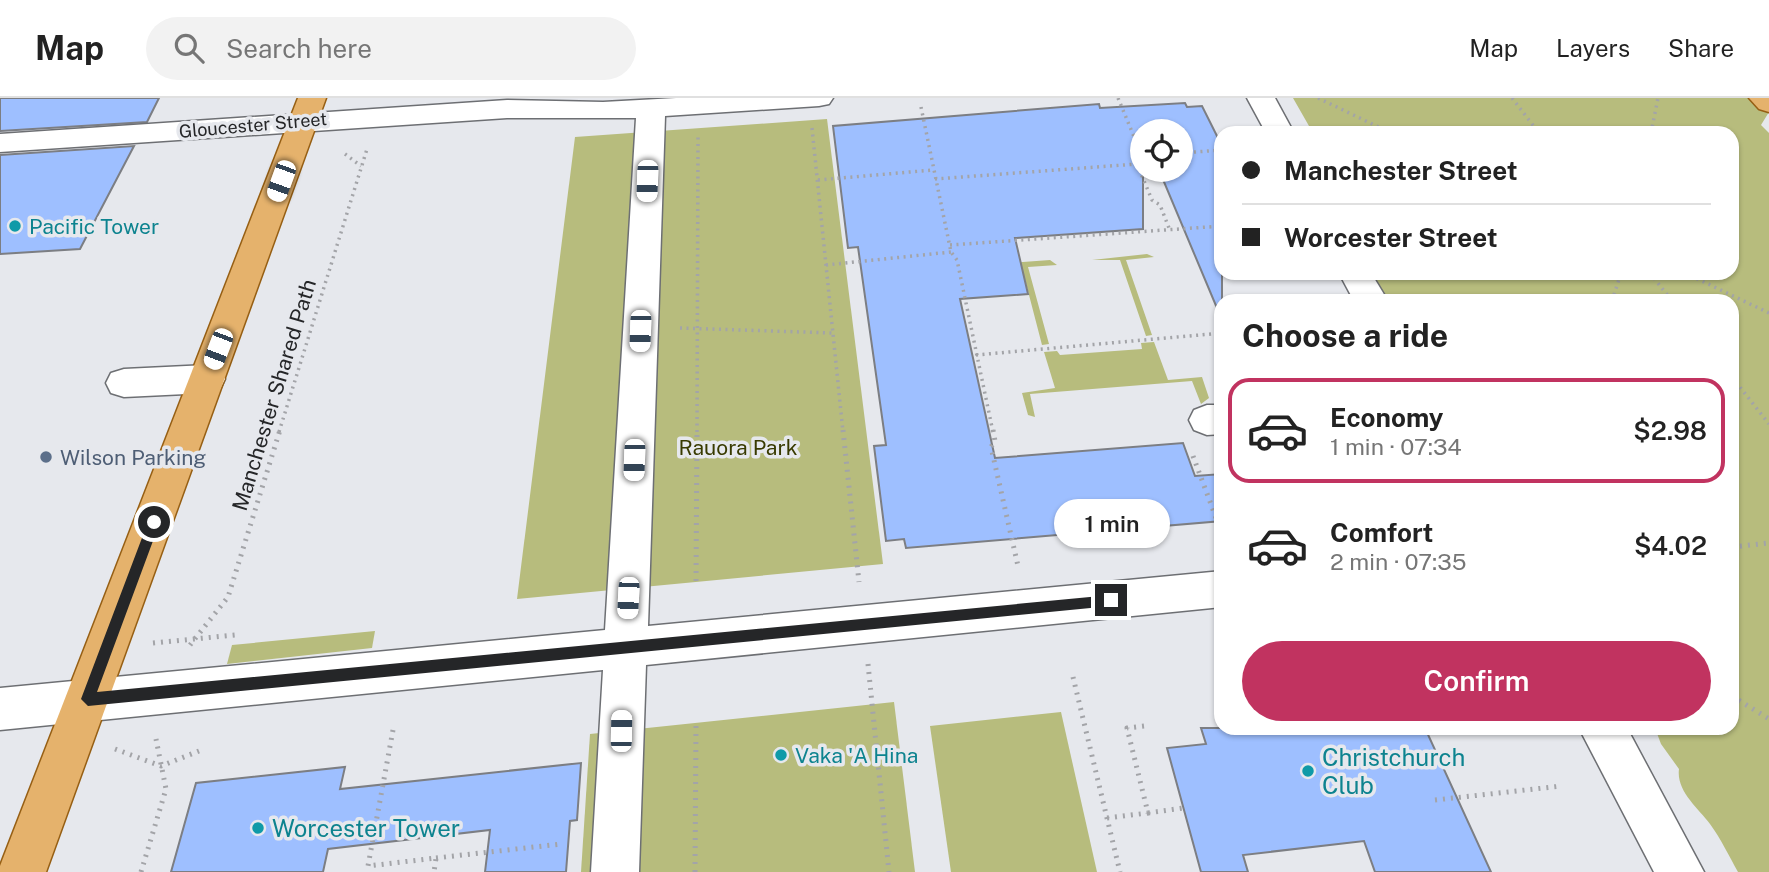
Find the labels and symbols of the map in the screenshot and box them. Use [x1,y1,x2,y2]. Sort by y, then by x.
street label: Gloucester Street [178,108,328,142]
car [264,158,299,204]
car [636,160,659,202]
place label: Pacific Tower [29,214,159,239]
marker: Pacific Tower [7,218,23,234]
street label: Manchester Shared Path [227,276,321,514]
car [629,310,652,352]
car [201,326,236,372]
park label: Rauora Park [678,435,798,460]
car [623,439,646,481]
place label: Wilson Parking [60,445,206,470]
marker: Wilson Parking [38,449,54,465]
callout: 1 min [1053,498,1169,547]
route start [138,506,170,538]
car [617,576,640,620]
route end [1095,584,1127,616]
car [611,710,632,752]
place label: Vaka 'A Hina [795,743,918,768]
place label: Christchurch Club [1322,743,1465,799]
marker: Vaka 'A Hina [773,747,789,763]
marker: Christchurch Club [1300,763,1316,779]
place label: Worcester Tower [272,814,460,842]
marker: Worcester Tower [250,820,266,836]

